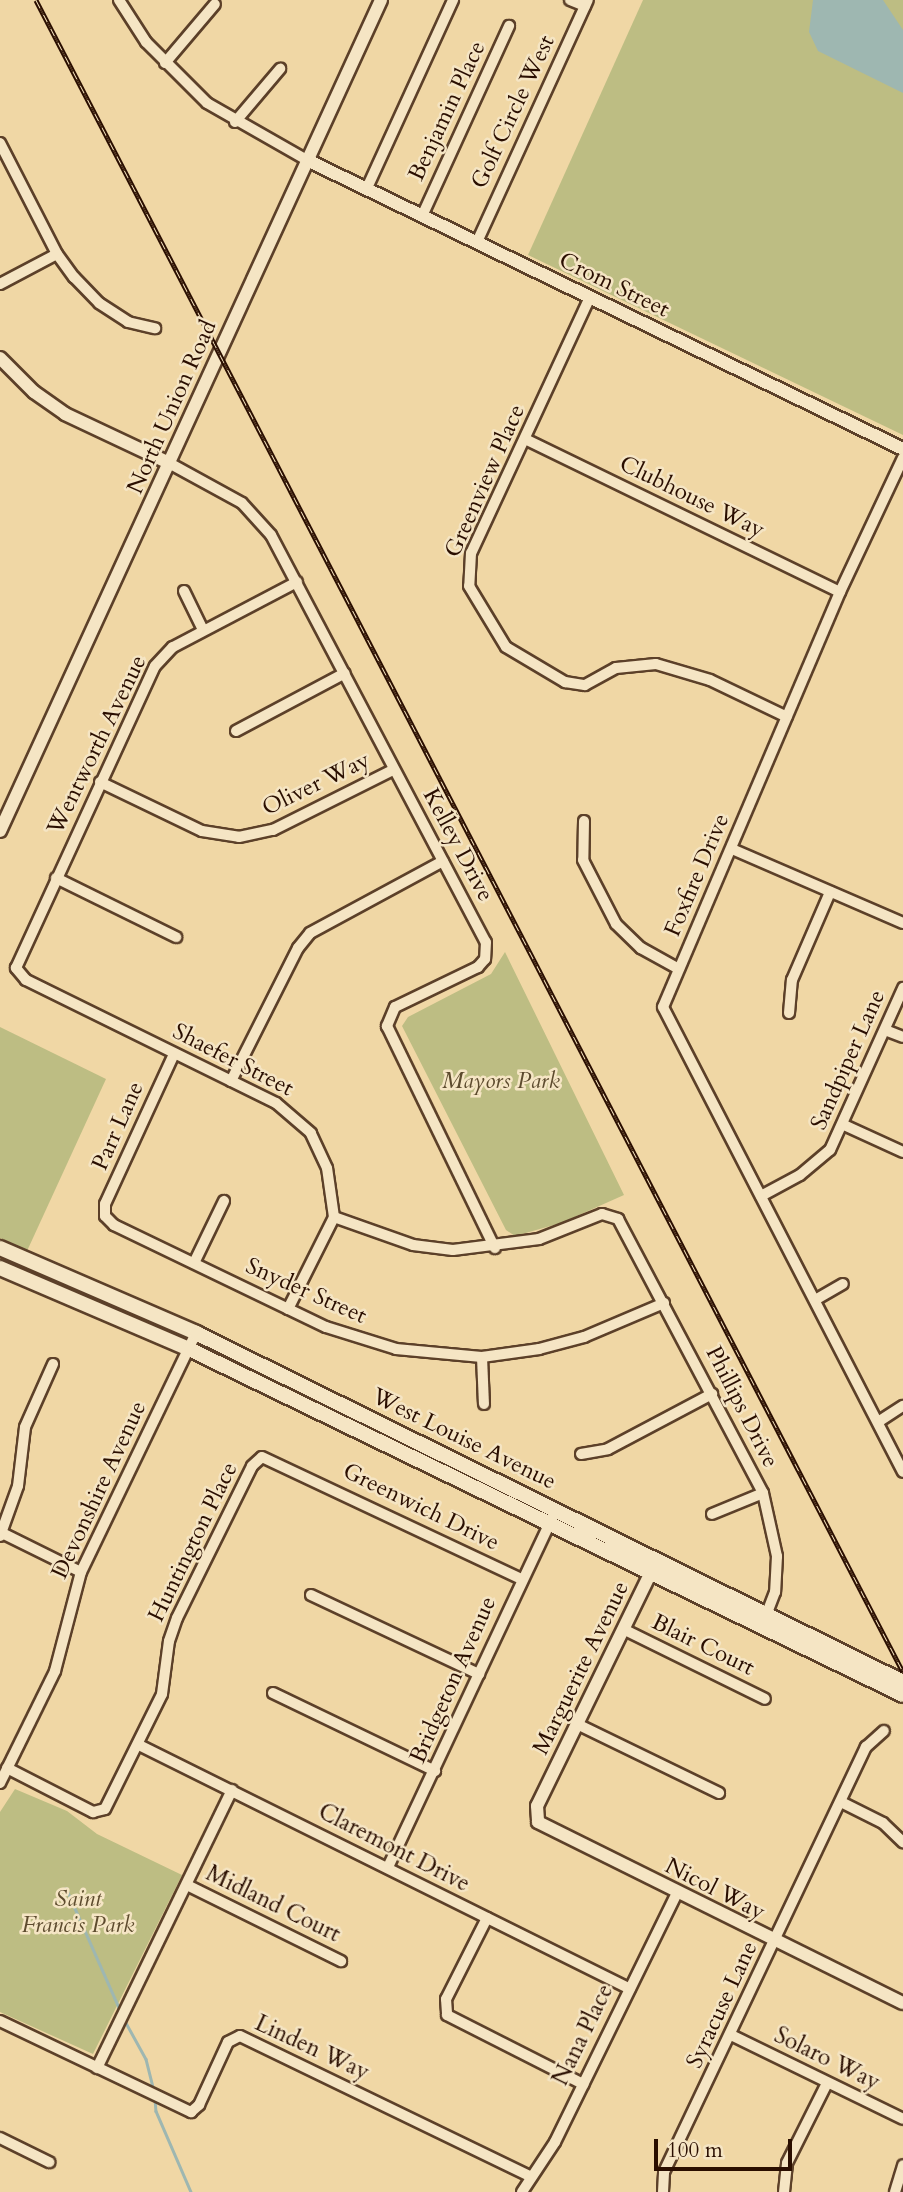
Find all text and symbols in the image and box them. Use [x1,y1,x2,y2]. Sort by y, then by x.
street label: Golf Circle West [465,31,561,193]
street label: Benjamin Place [403,37,491,185]
street label: Crom Street [554,246,674,324]
street label: North Union Road [121,316,223,498]
street label: Greenview Place [439,400,531,562]
street label: Clubhouse Way [615,450,769,544]
street label: Wentworth Avenue [42,651,152,839]
street label: Oliver Way [258,746,374,822]
street label: Kelley Drive [417,784,499,906]
street label: Foxfire Drive [659,810,735,940]
street label: Sandpiper Lane [805,986,891,1134]
street label: Shaefer Street [168,1018,298,1102]
park label: Mayors Park [442,1067,560,1095]
street label: Parr Lane [86,1078,150,1174]
street label: Snyder Street [241,1252,371,1330]
street label: Phillips Drive [700,1342,784,1472]
street label: West Louise Avenue [367,1382,561,1496]
street label: Devonshire Avenue [46,1397,152,1583]
street label: Greenwich Drive [338,1457,504,1557]
street label: Huntington Place [142,1458,244,1626]
street label: Marguerite Avenue [527,1577,635,1759]
street label: Bridgeton Avenue [404,1592,502,1768]
street label: Blair Court [647,1608,759,1682]
street label: Claremont Drive [314,1798,474,1898]
street label: Nicol Way [660,1852,770,1926]
street label: Midland Court [201,1860,345,1948]
park label: Saint Francis Park [22,1885,134,1939]
street label: Syracuse Lane [681,1937,763,2073]
street label: Nana Place [547,1980,619,2090]
street label: Linden Way [250,2010,374,2086]
street label: Solaro Way [770,2022,884,2096]
scale bar [658,2126,796,2170]
text: 100 m [667,2136,723,2165]

